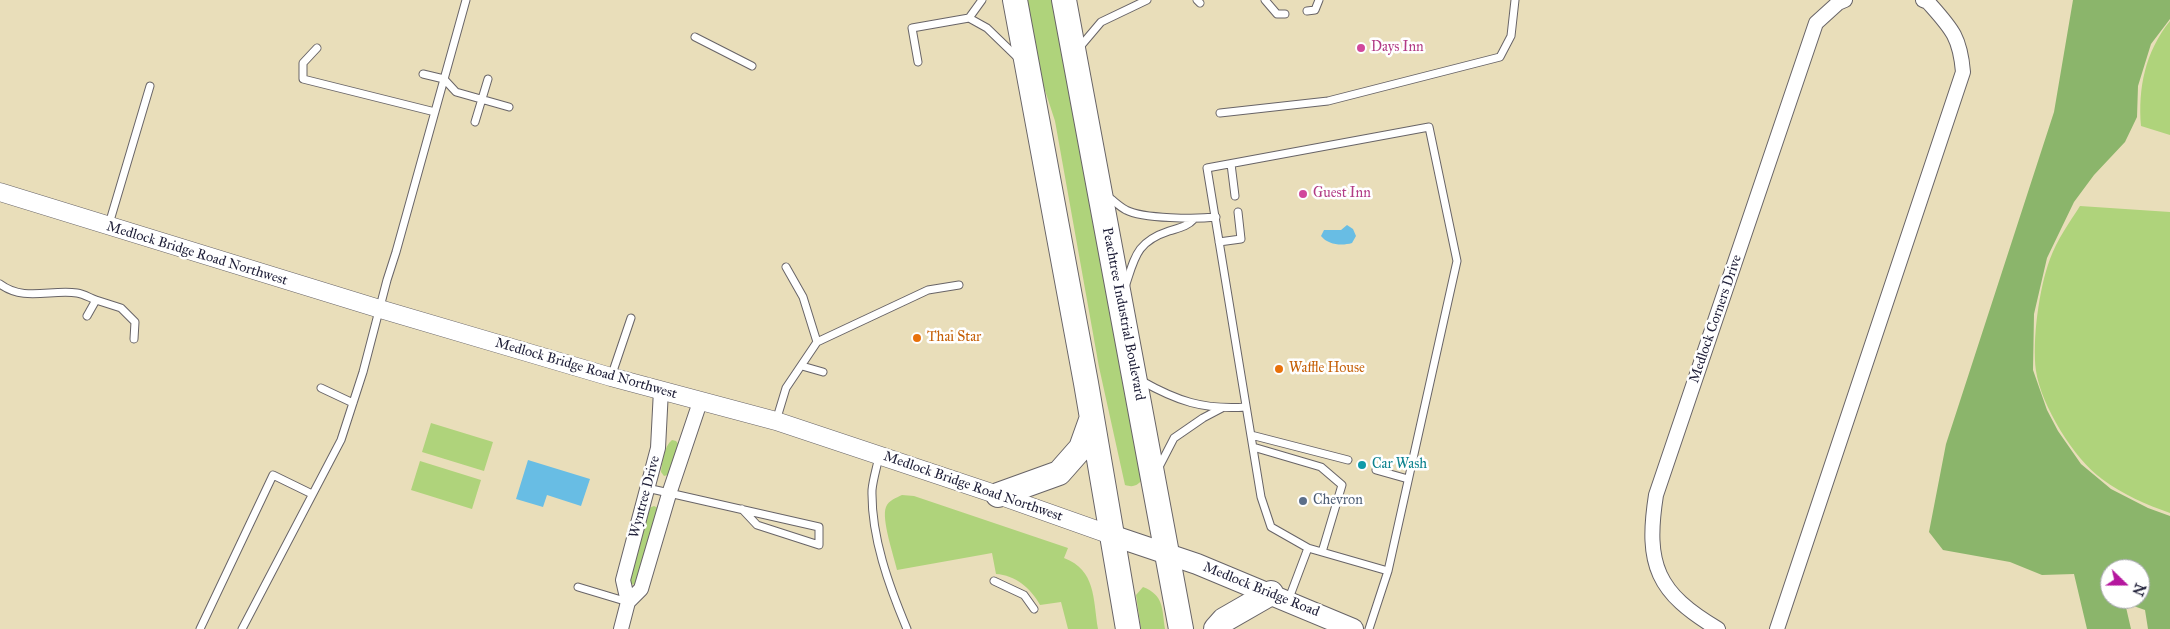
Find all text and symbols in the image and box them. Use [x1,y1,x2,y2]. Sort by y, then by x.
place label: Days Inn [1371,40,1424,56]
marker: Days Inn [1355,42,1367,54]
place label: Guest Inn [1313,186,1371,202]
marker: Guest Inn [1297,188,1309,200]
street label: Medlock Bridge Road Northwest [104,218,290,290]
street label: Peachtree Industrial Boulevard [1098,226,1148,402]
street label: Medlock Corners Drive [1686,253,1746,385]
place label: Thai Star [927,330,981,346]
marker: Thai Star [911,332,923,344]
street label: Medlock Bridge Road Northwest [493,335,679,403]
place label: Waffle House [1289,361,1365,377]
marker: Waffle House [1273,363,1285,375]
street label: Medlock Bridge Road Northwest [881,448,1065,526]
street label: Wyntree Drive [626,454,664,540]
place label: Car Wash [1372,457,1427,473]
marker: Car Wash [1356,459,1368,471]
place label: Chevron [1313,493,1363,509]
marker: Chevron [1297,495,1309,507]
street label: Medlock Bridge Road [1200,559,1322,621]
north arrow [2100,559,2150,609]
text: N [2128,581,2149,598]

